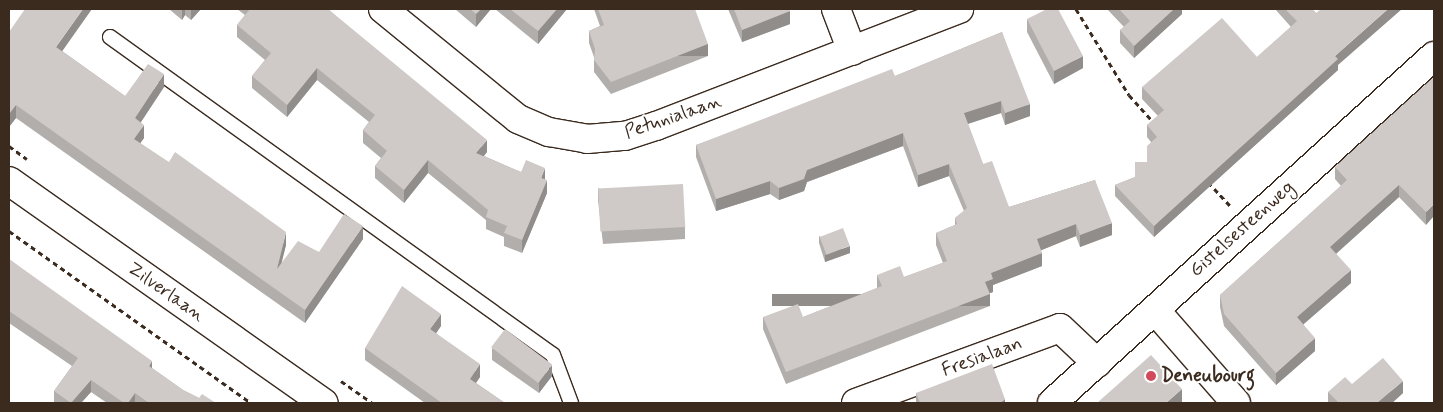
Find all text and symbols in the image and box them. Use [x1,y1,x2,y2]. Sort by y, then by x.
street label: Petunialaan [622,90,724,144]
street label: Gistelsesteenweg [1185,176,1299,282]
street label: Zilverlaan [123,257,209,327]
street label: Fresialaan [939,332,1025,382]
place label: Deneubourg [1161,365,1255,387]
marker: Deneubourg [1145,370,1157,382]

